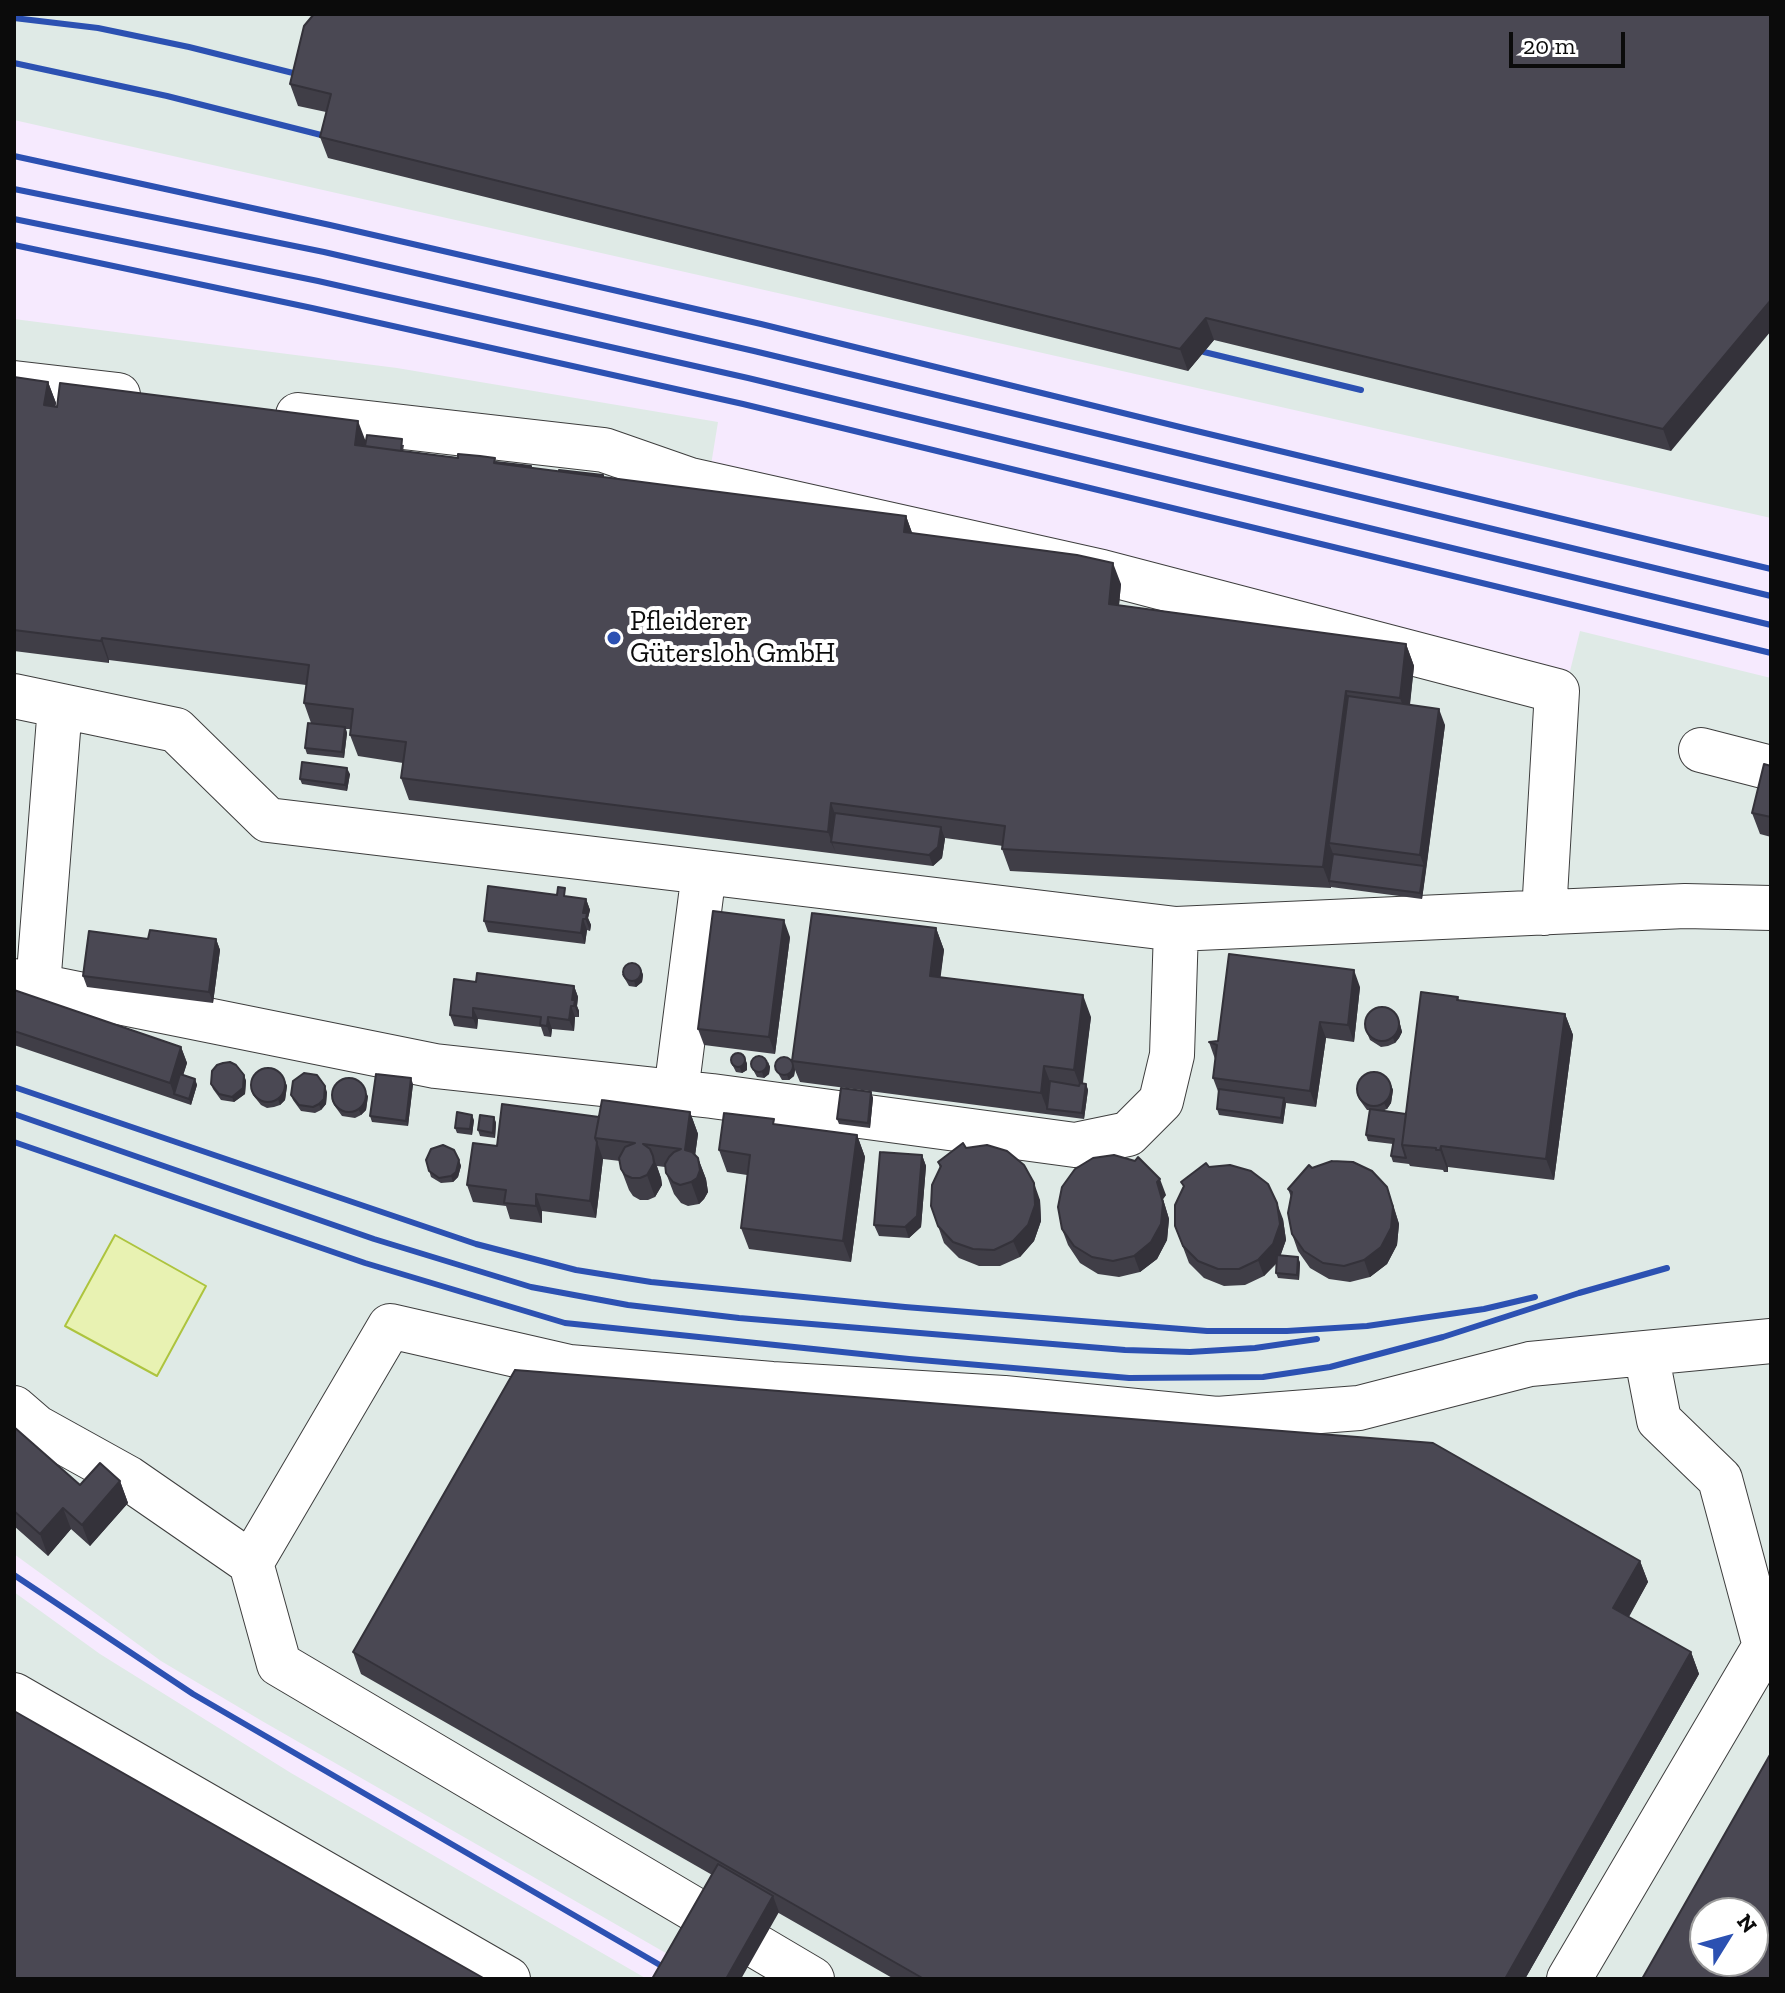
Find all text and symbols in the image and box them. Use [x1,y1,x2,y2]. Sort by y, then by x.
scale bar [1513,16,1629,66]
text: 20 m [1523,31,1575,60]
place label: Pfleiderer Gütersloh GmbH [630,605,835,671]
marker: Pfleiderer Gütersloh GmbH [605,629,623,647]
north arrow [1689,1897,1769,1977]
text: N [1731,1909,1763,1938]

